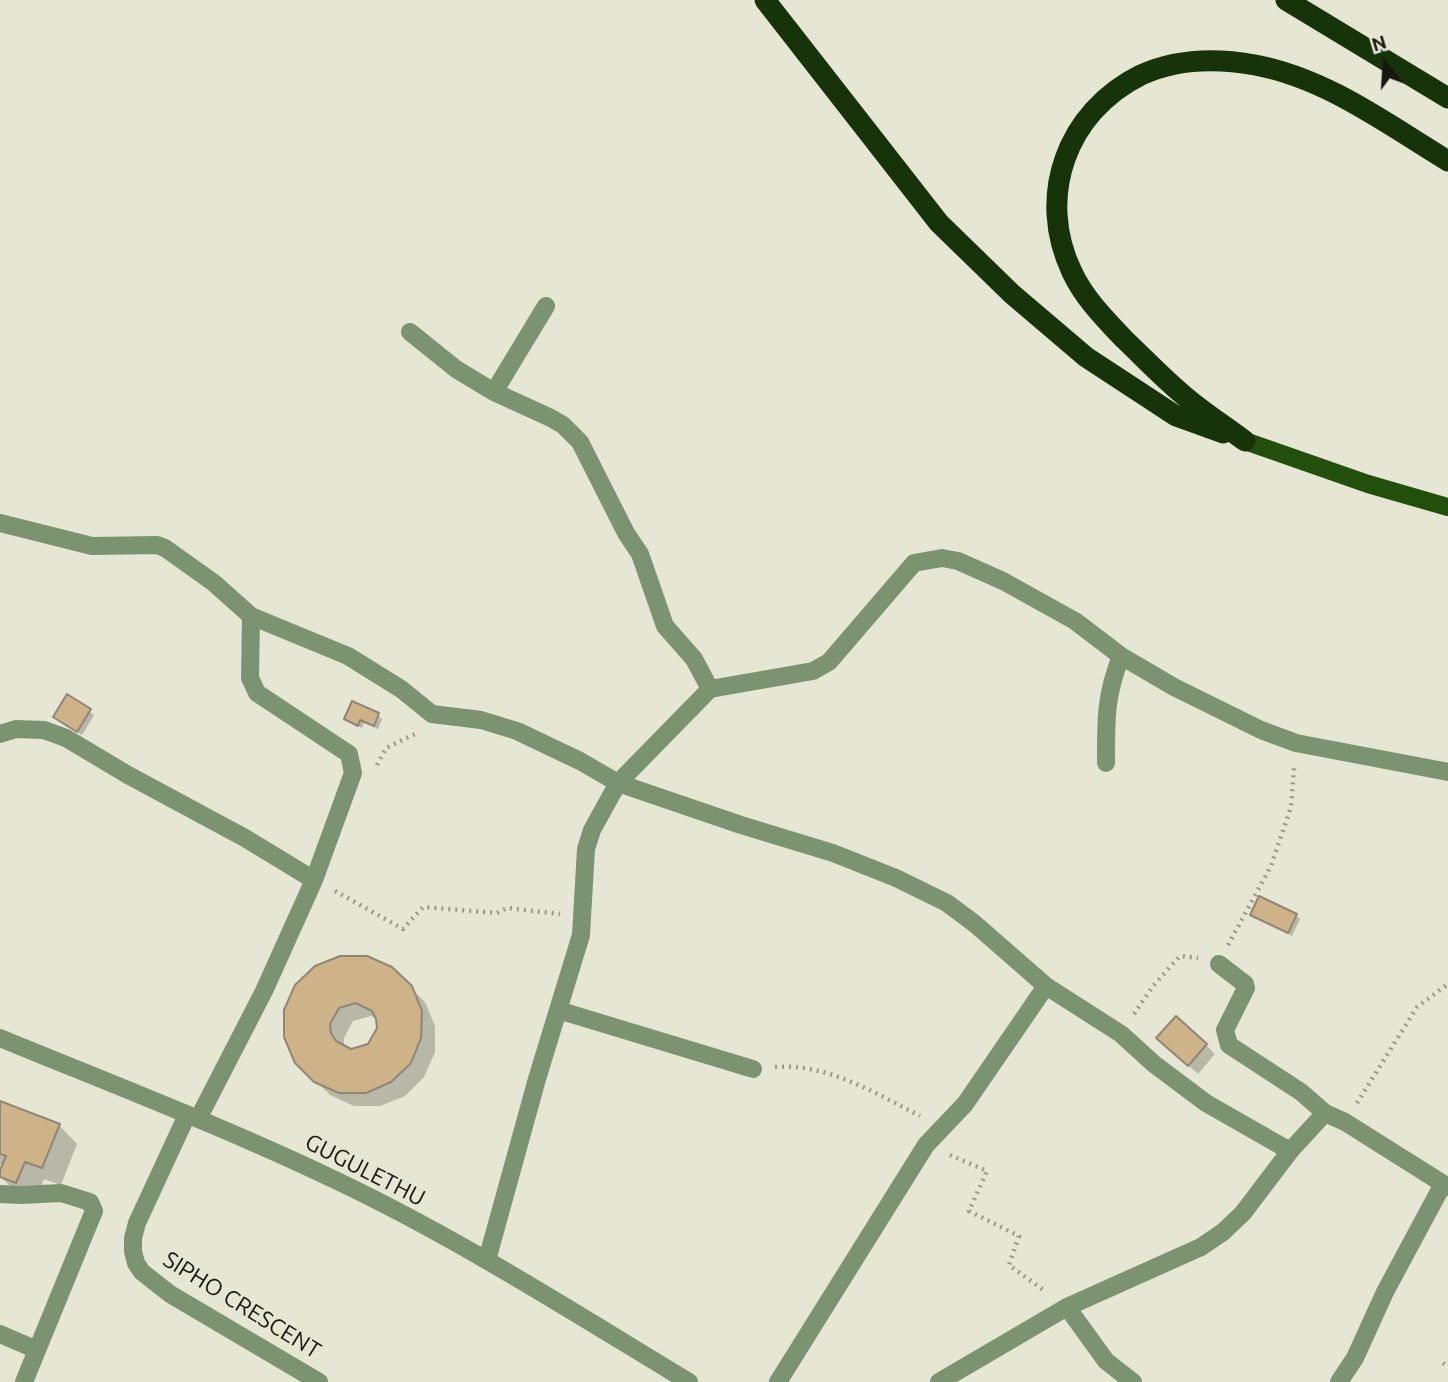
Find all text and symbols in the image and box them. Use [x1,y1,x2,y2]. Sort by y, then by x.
north arrow [1350,28,1420,98]
text: N [1369,30,1389,56]
street label: GUGULETHU [300,1128,430,1212]
street label: SIPHO CRESCENT [158,1245,326,1365]

